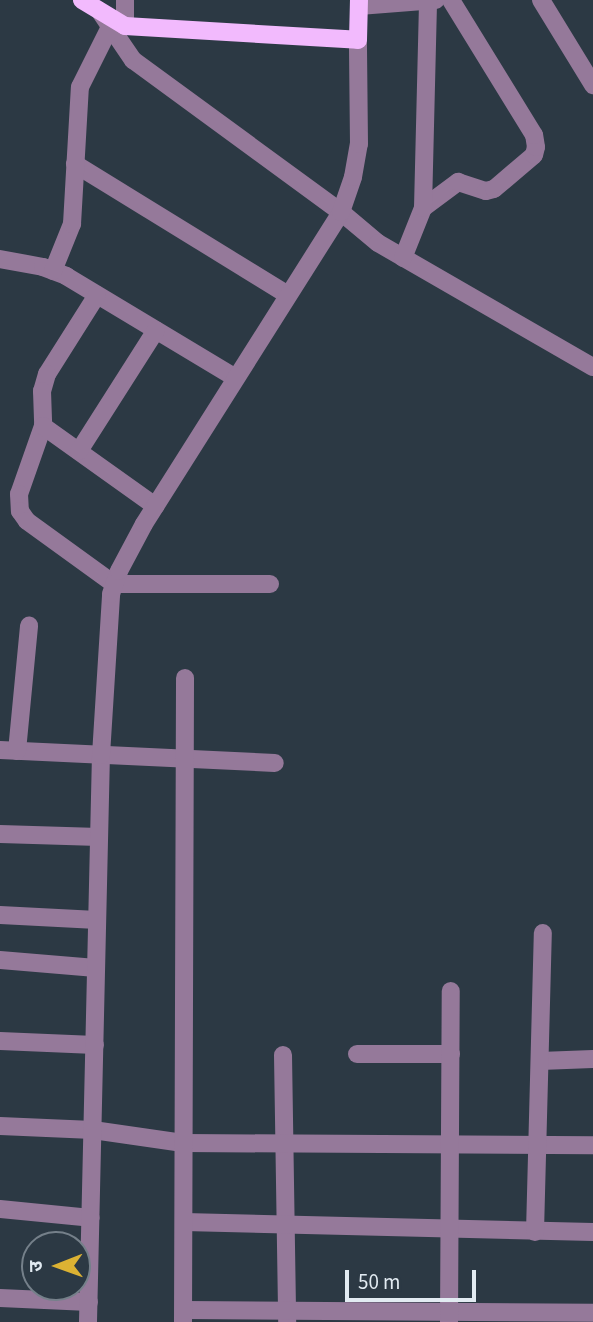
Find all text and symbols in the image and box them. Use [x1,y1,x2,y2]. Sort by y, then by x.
north arrow [21,1231,91,1301]
scale bar [348,1256,479,1300]
text: उ [23,1261,50,1272]
text: 50 m [358,1267,400,1297]

